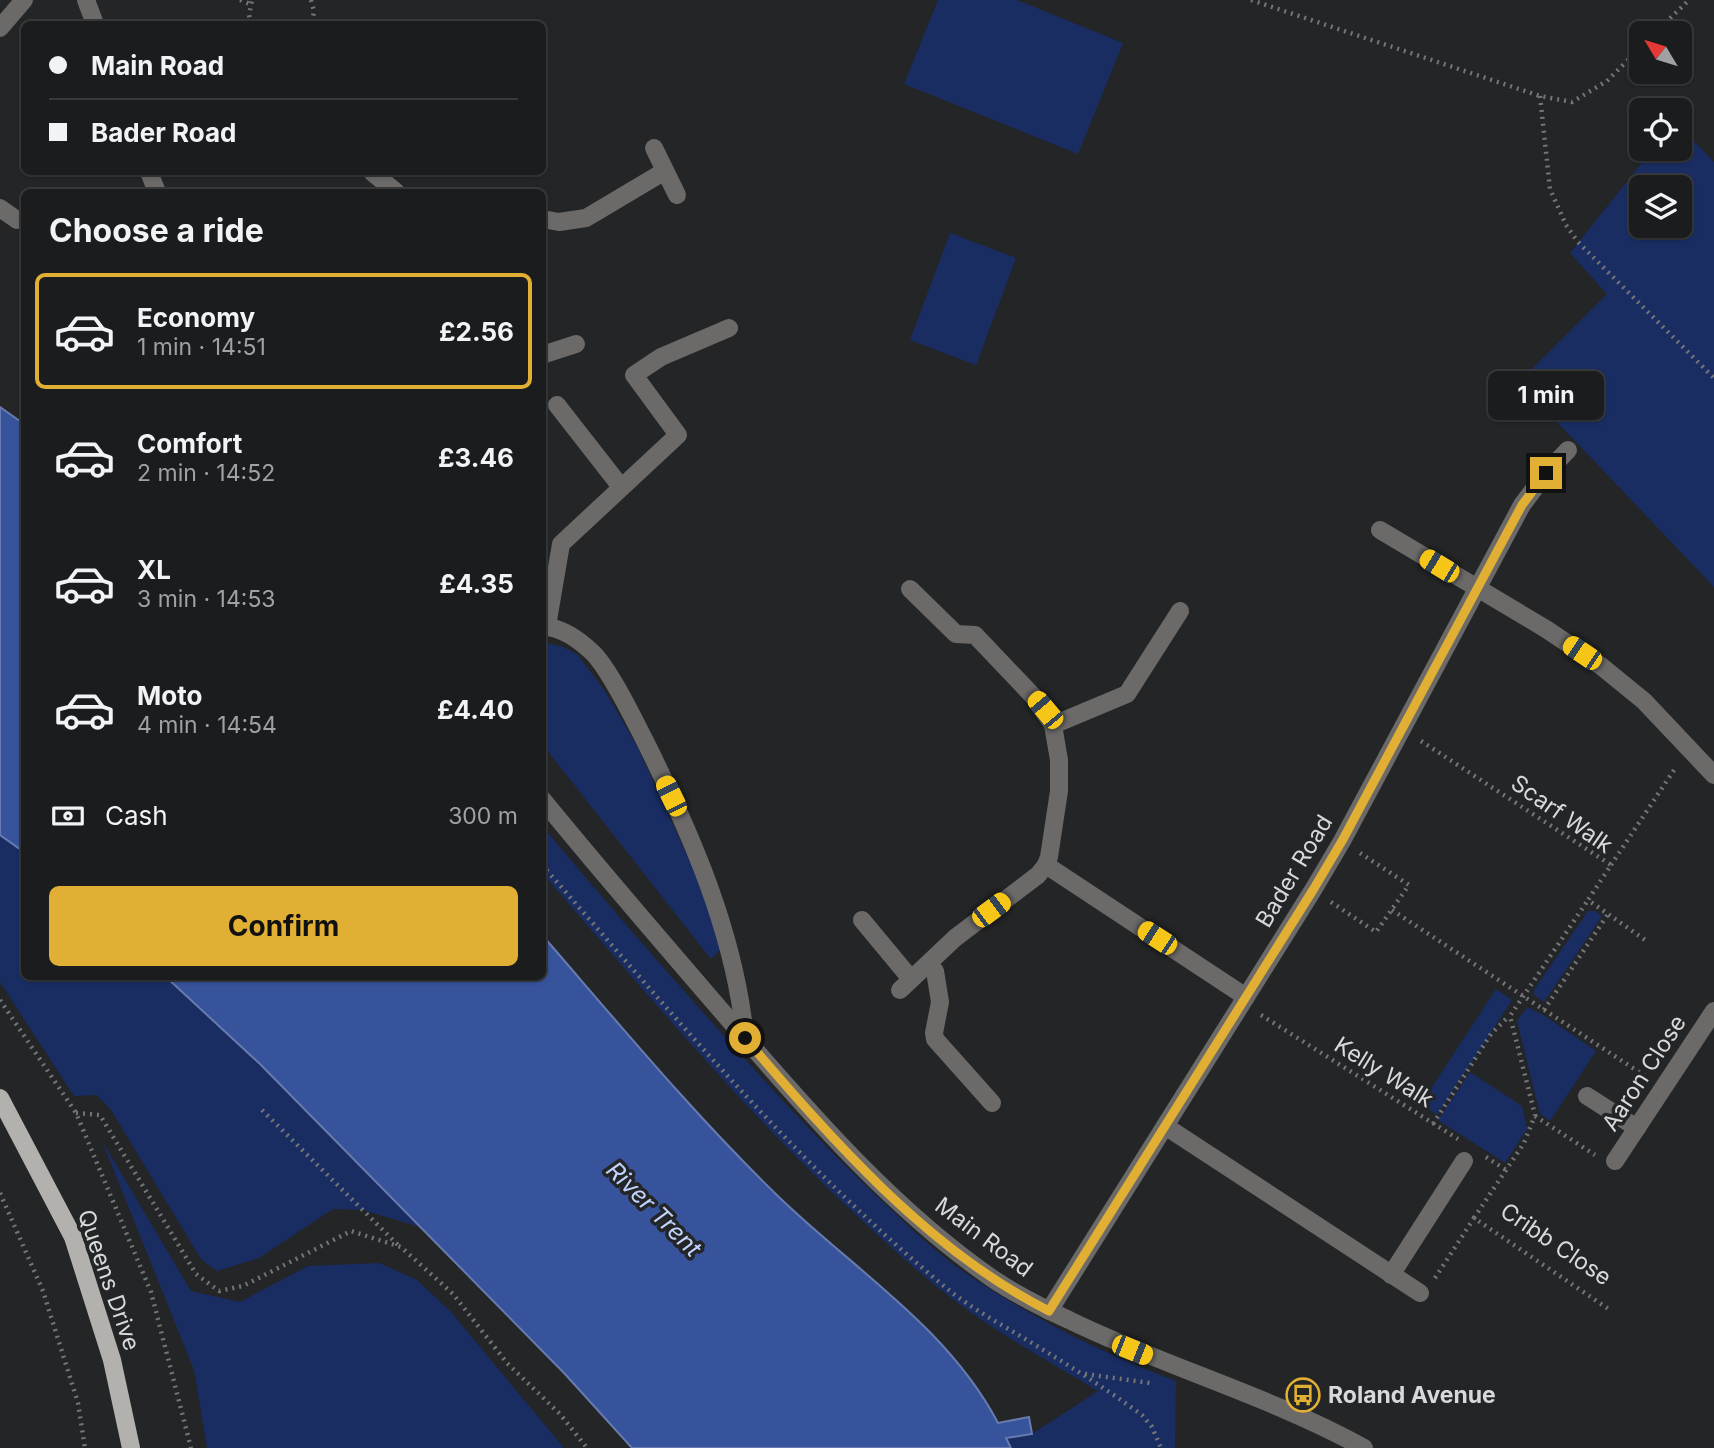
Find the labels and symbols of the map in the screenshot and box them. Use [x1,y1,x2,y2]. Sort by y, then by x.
north arrow [1629,21,1692,84]
callout: 1 min [1488,372,1604,420]
route end [1530,457,1562,489]
car [1416,546,1463,586]
car [1559,633,1606,673]
car [1024,687,1067,733]
street label: Scarf Walk [1506,769,1619,859]
car [653,773,690,819]
street label: Bader Road [1250,810,1338,932]
car [968,889,1015,931]
car [1134,918,1181,958]
street label: Aaron Close [1596,1010,1692,1136]
route start [729,1022,761,1054]
street label: Kelly Walk [1329,1031,1439,1114]
water label: River Trent [600,1155,708,1263]
street label: Main Road [930,1191,1038,1283]
street label: Cribb Close [1495,1197,1617,1291]
street label: Queens Drive [72,1206,146,1354]
car [1109,1332,1156,1368]
bus stop icon: Roland Avenue [1284,1376,1322,1414]
place label: Roland Avenue [1328,1381,1496,1409]

